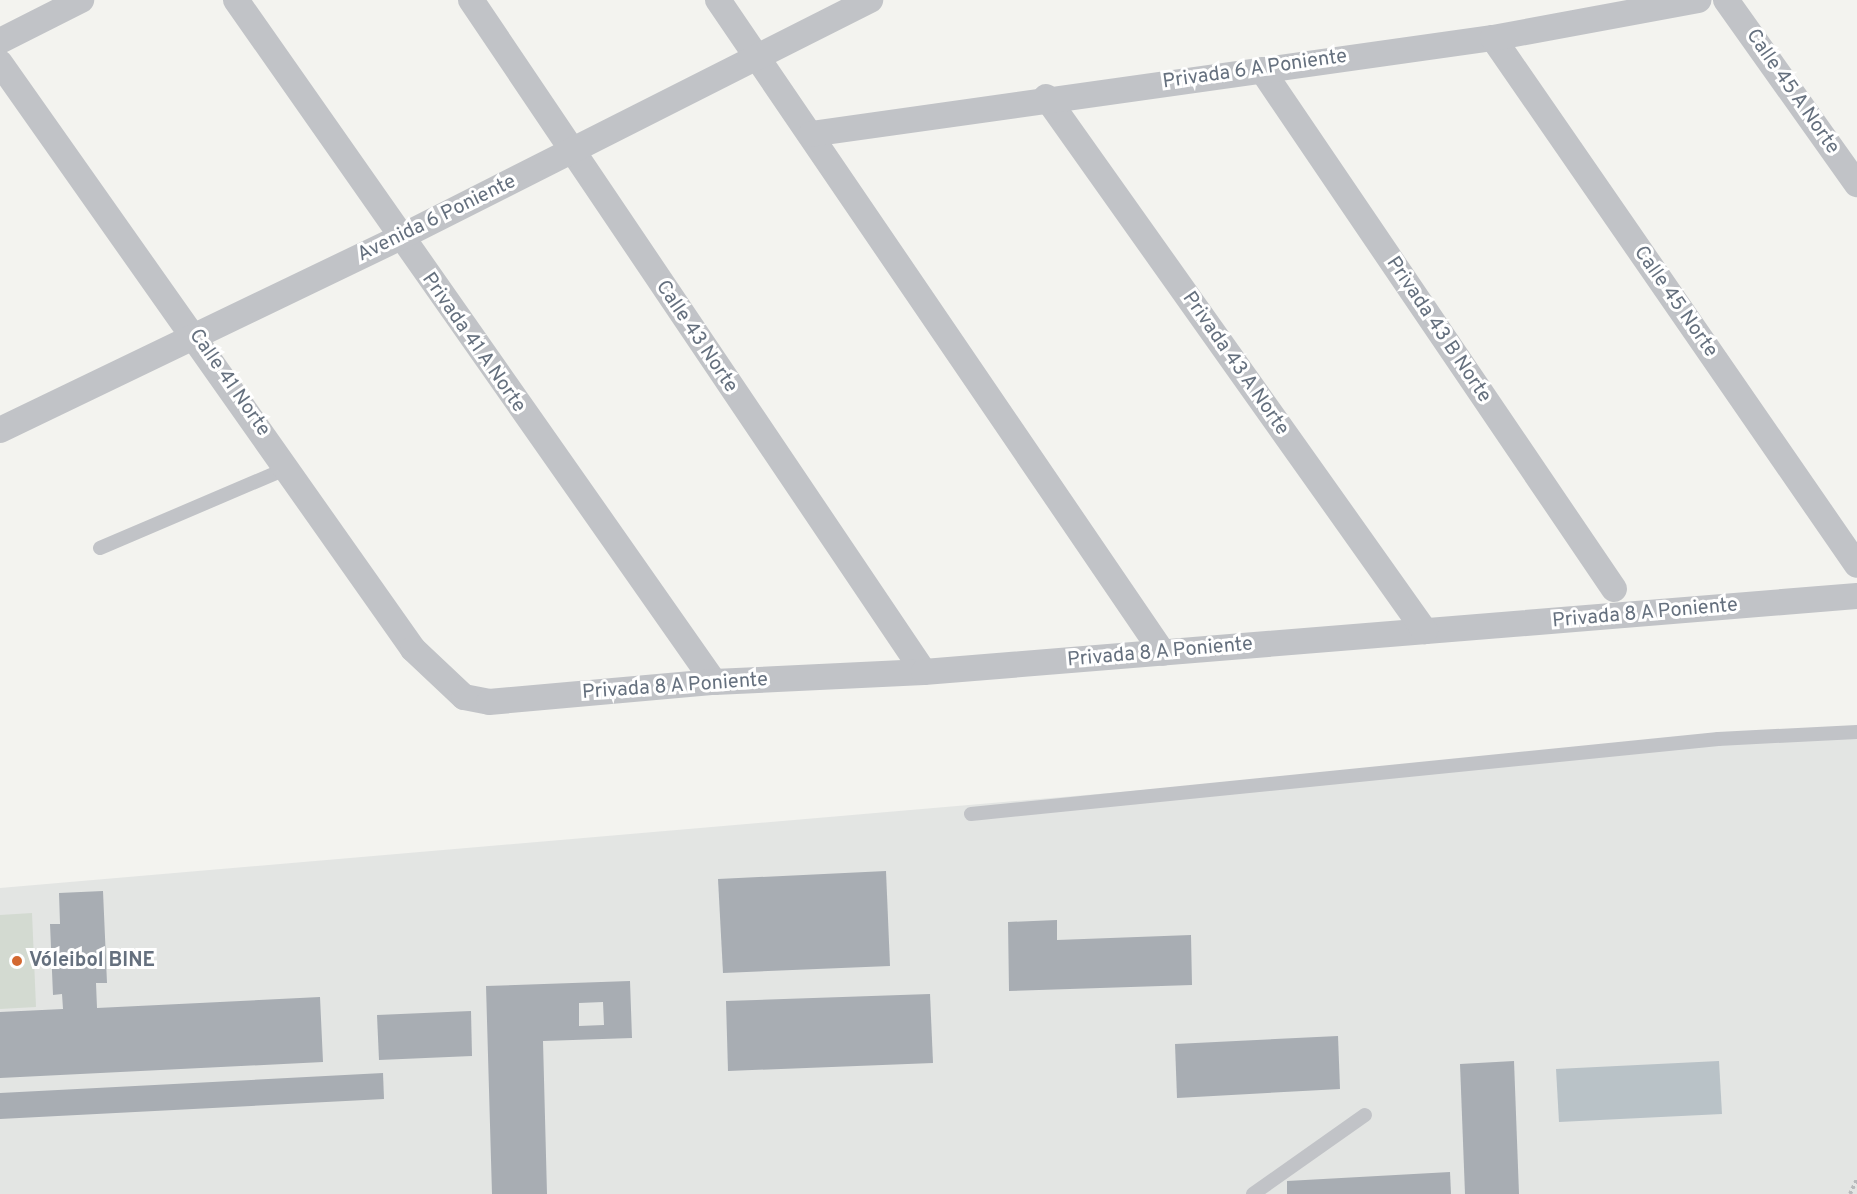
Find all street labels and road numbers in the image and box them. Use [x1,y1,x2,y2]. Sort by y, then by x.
street label: Calle 45 A Norte [1740,24,1844,160]
street label: Privada 6 A Poniente [1160,45,1350,95]
street label: Avenida 6 Poniente [354,170,520,268]
street label: Calle 45 Norte [1628,242,1722,362]
street label: Privada 43 B Norte [1380,252,1496,408]
street label: Privada 41 A Norte [415,268,531,418]
street label: Calle 43 Norte [650,276,742,398]
street label: Privada 43 A Norte [1176,287,1294,441]
street label: Calle 41 Norte [183,325,275,441]
street label: Privada 8 A Poniente [1550,594,1740,634]
street label: Privada 8 A Poniente [1065,633,1255,673]
street label: Privada 8 A Poniente [581,668,769,706]

